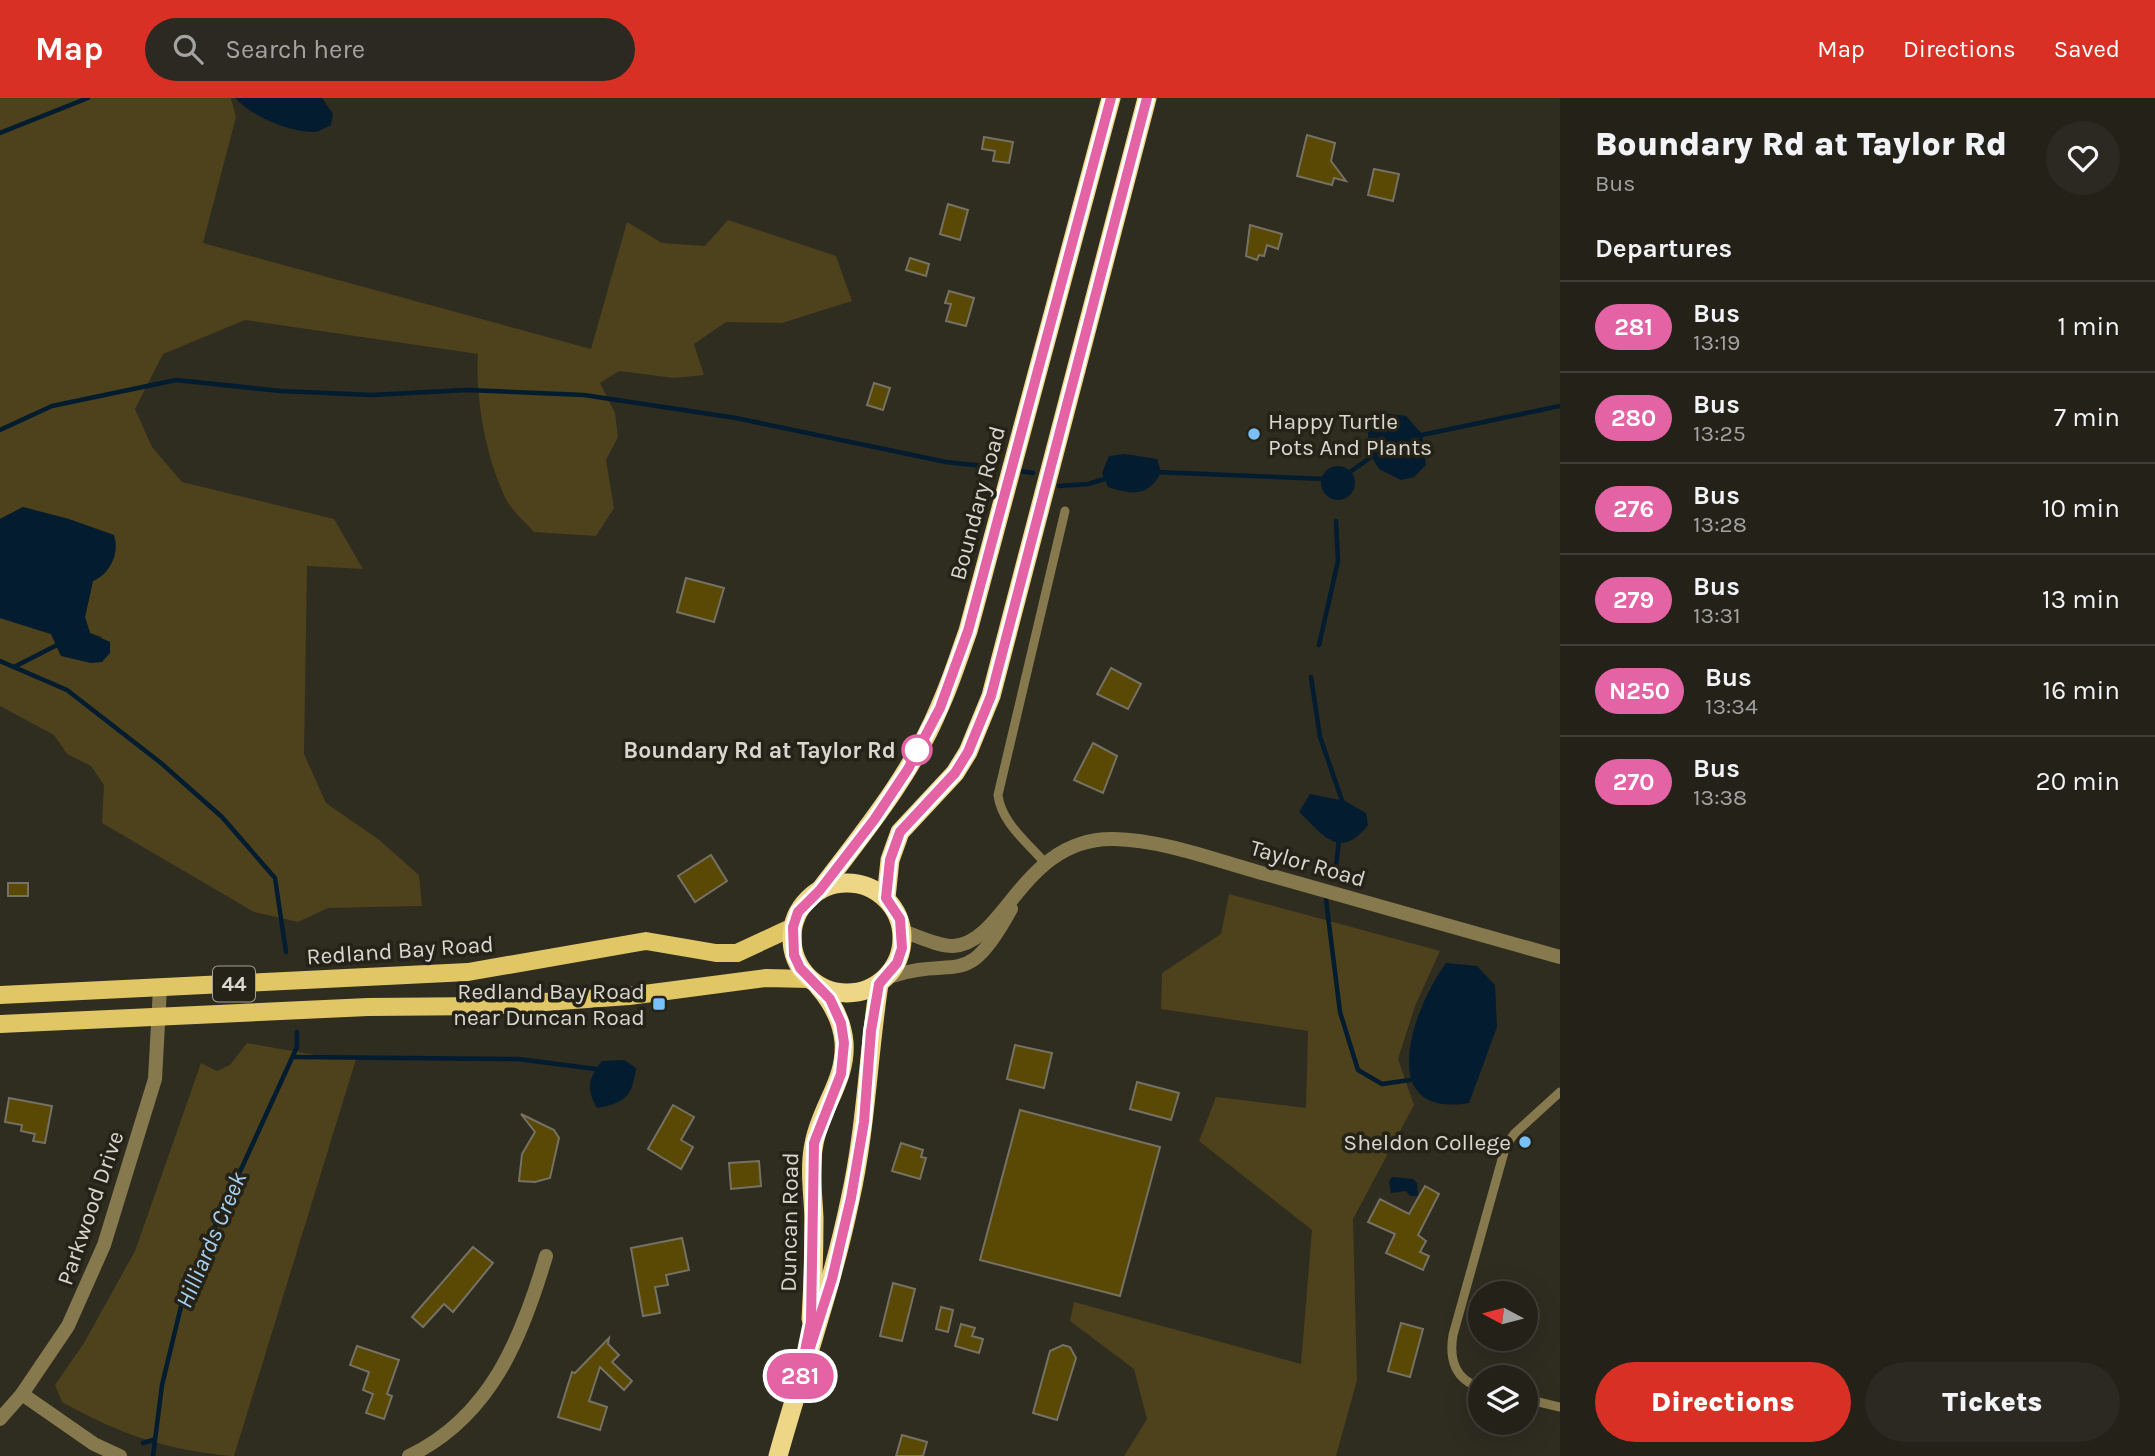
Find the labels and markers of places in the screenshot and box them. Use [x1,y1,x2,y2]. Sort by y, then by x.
place label: Happy Turtle Pots And Plants [1268,408,1432,461]
marker: Happy Turtle Pots And Plants [1246,426,1262,442]
marker: Boundary Rd at Taylor Rd [902,735,932,765]
place label: Boundary Rd at Taylor Rd [623,737,896,764]
place label: Redland Bay Road near Duncan Road [453,978,645,1031]
marker: Redland Bay Road near Duncan Road [651,996,667,1012]
place label: Sheldon College [1343,1129,1511,1156]
marker: Sheldon College [1517,1134,1533,1150]

